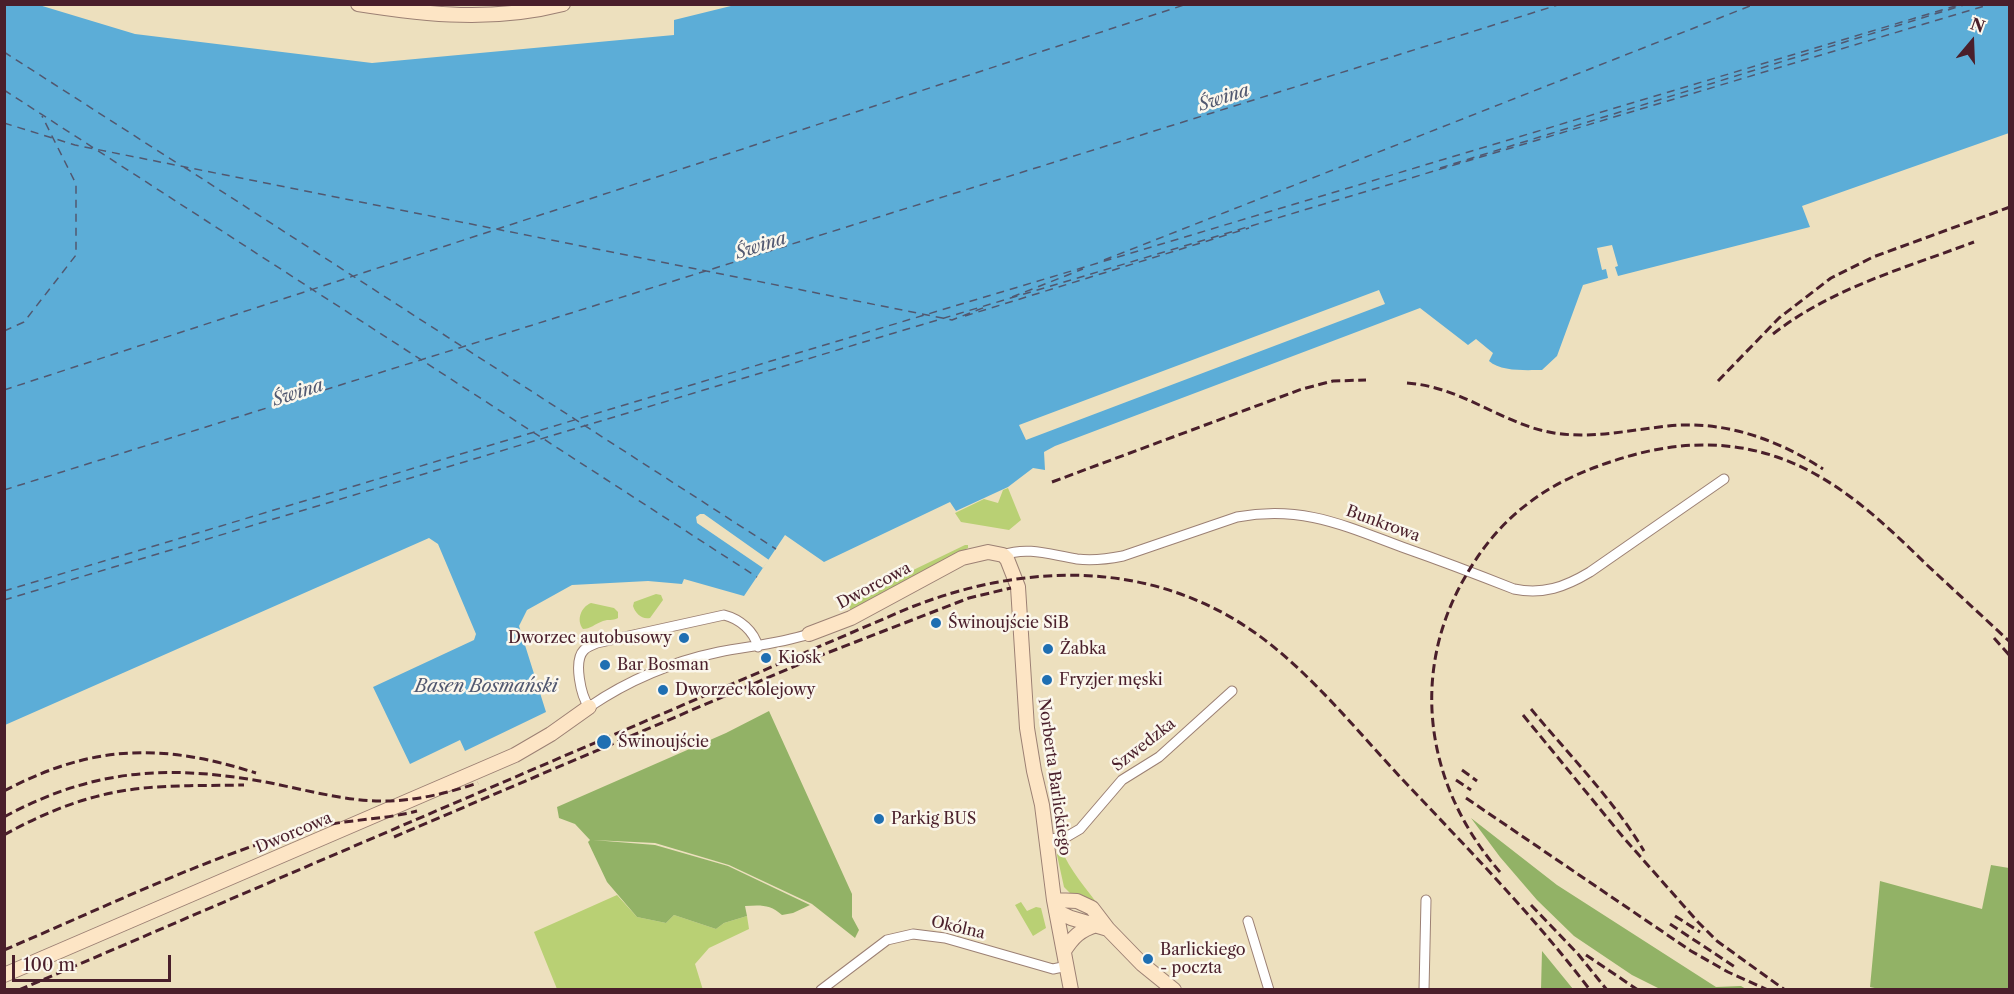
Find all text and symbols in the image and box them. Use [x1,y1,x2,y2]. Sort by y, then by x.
north arrow [1942,12,2002,72]
text: N [1968,13,1988,37]
water label: Świna [1196,80,1252,116]
water label: Świna [733,228,789,264]
water label: Świna [270,375,326,411]
street label: Bunkrowa [1343,502,1423,546]
street label: Dworcowa [834,558,914,614]
place label: Świnoujście SiB [948,613,1069,633]
marker: Świnoujście SiB [929,616,943,630]
place label: Dworzec autobusowy [508,628,672,648]
marker: Dworzec autobusowy [677,631,691,645]
place label: Żabka [1060,639,1106,659]
marker: Żabka [1041,642,1055,656]
place label: Kiosk [778,648,821,668]
marker: Kiosk [759,651,773,665]
place label: Bar Bosman [617,655,709,675]
marker: Bar Bosman [598,658,612,672]
place label: Fryzjer męski [1059,670,1163,690]
marker: Fryzjer męski [1040,673,1054,687]
water label: Basen Bosmański [415,676,557,698]
place label: Dworzec kolejowy [675,680,815,700]
marker: Dworzec kolejowy [656,683,670,697]
street label: Norberta Barlickiego [1033,697,1075,857]
street label: Szwedzka [1109,714,1179,776]
place label: Świnoujście [618,732,709,752]
marker: Świnoujście [595,733,613,751]
street label: Dworcowa [253,808,335,858]
place label: Parkig BUS [891,809,976,829]
marker: Parkig BUS [872,812,886,826]
street label: Okólna [929,912,987,944]
place label: Barlickiego - poczta [1160,940,1246,978]
scale bar [15,943,174,981]
marker: Barlickiego - poczta [1141,952,1155,966]
text: 100 m [23,954,75,976]

